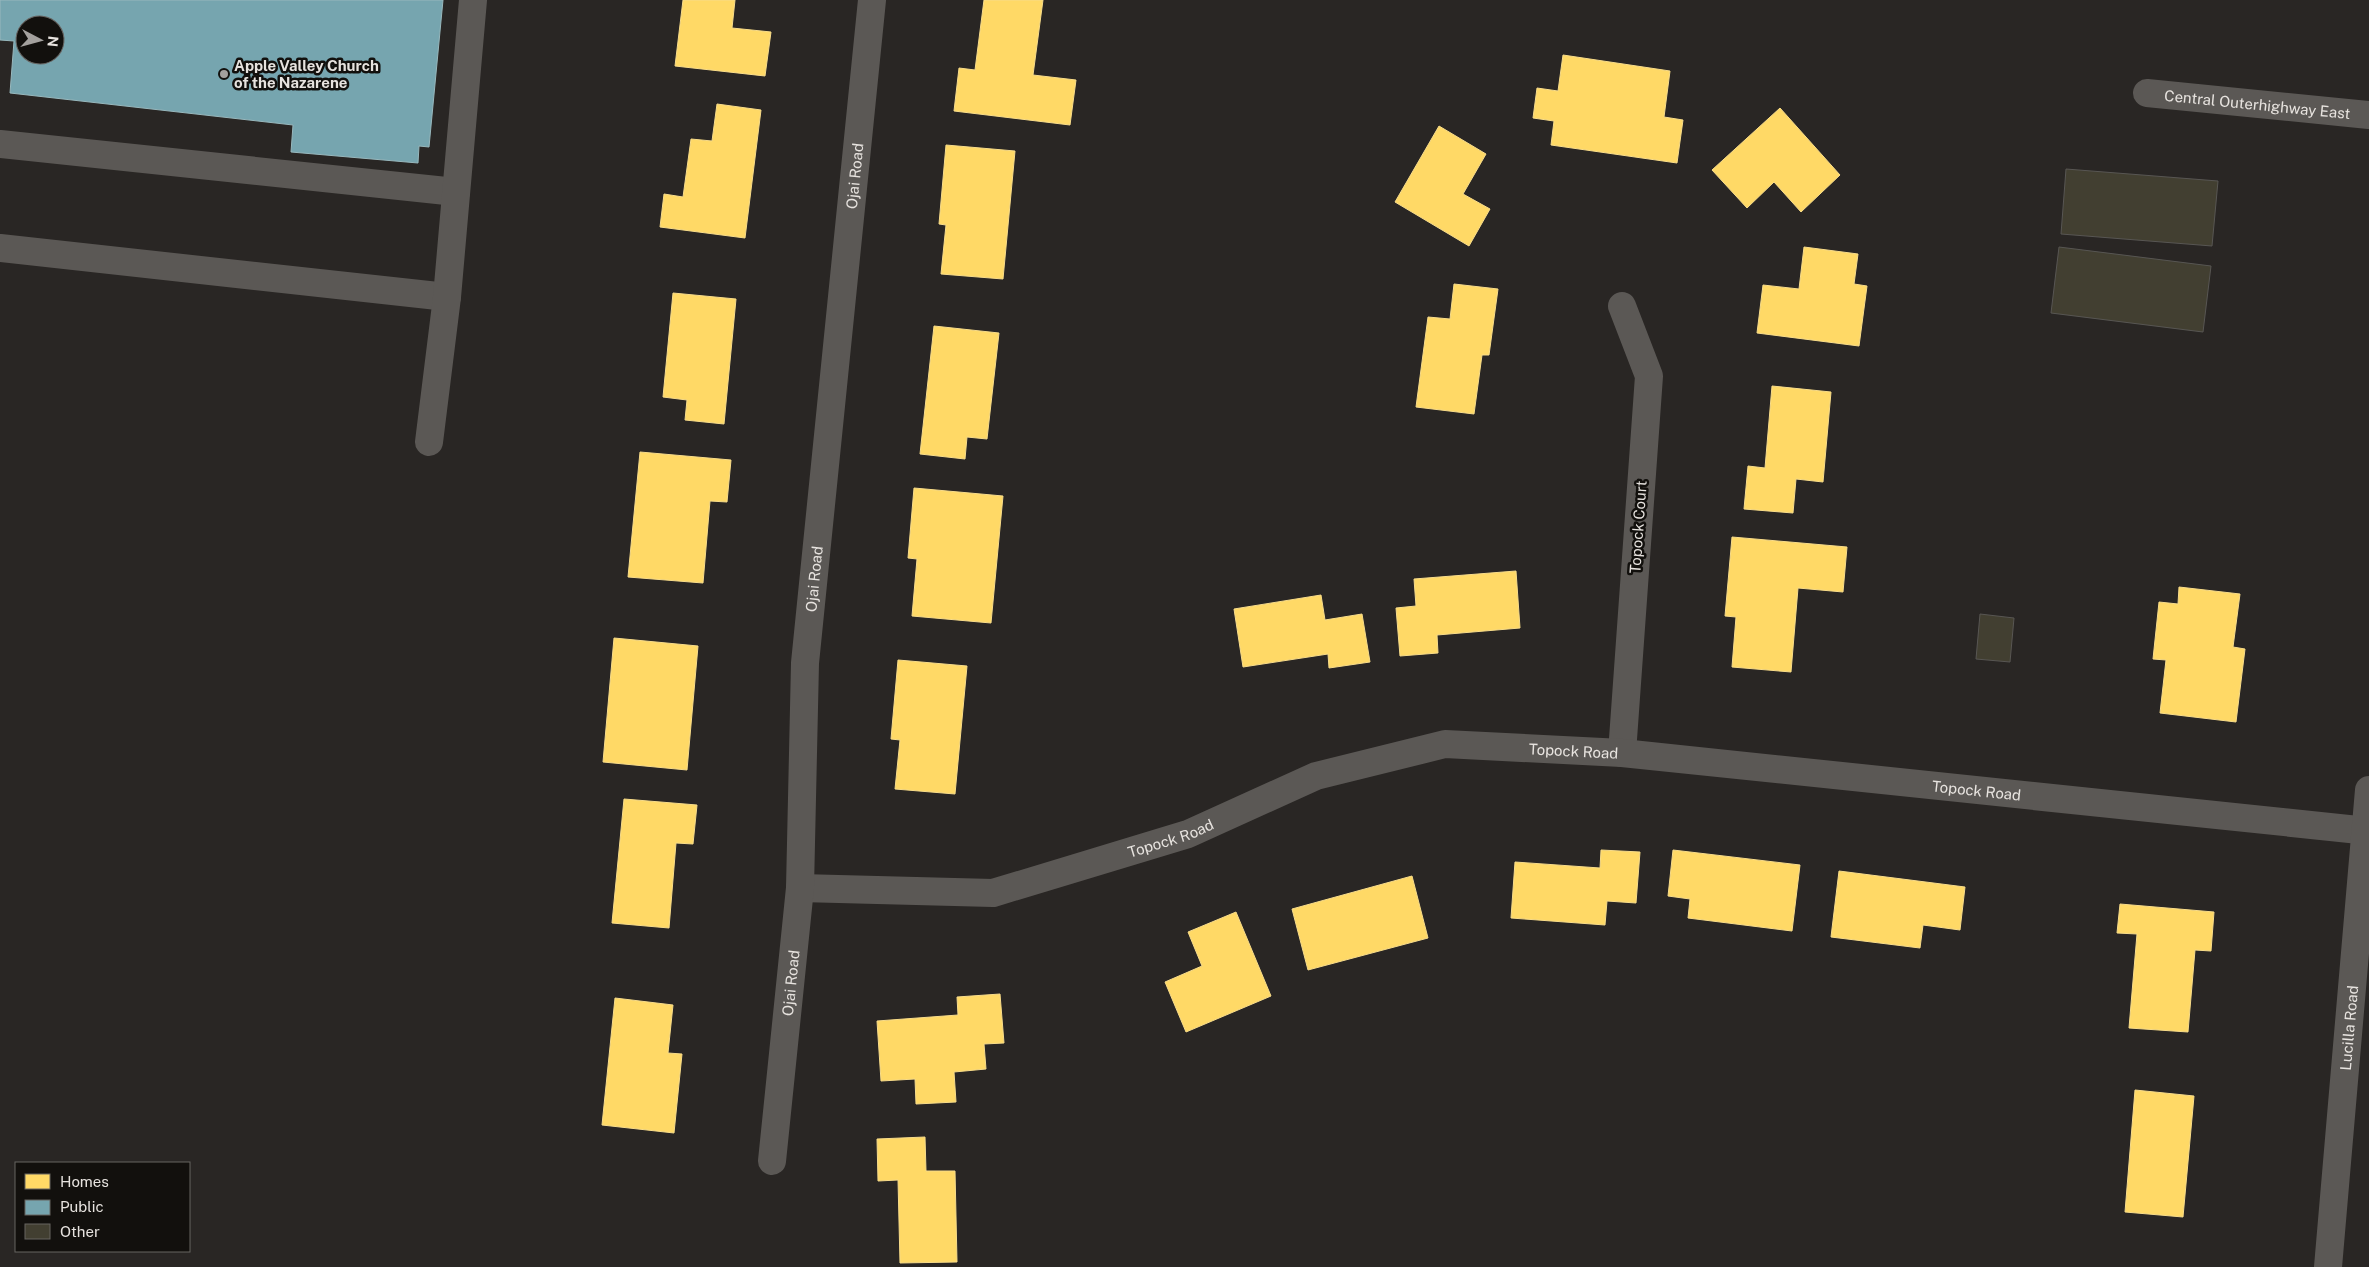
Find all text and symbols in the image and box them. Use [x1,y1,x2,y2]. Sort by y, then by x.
north arrow [15,15,65,65]
text: N [44,35,61,48]
place label: Apple Valley Church of the Nazarene [234,57,379,91]
marker: Apple Valley Church of the Nazarene [218,68,230,80]
street label: Central Outerhighway East [2164,86,2351,122]
street label: Ojai Road [842,142,866,210]
street label: Topock Court [1626,480,1650,574]
street label: Ojai Road [802,545,825,613]
street label: Topock Road [1528,740,1619,761]
street label: Topock Road [1931,777,2022,803]
street label: Topock Road [1126,815,1216,860]
street label: Ojai Road [778,949,802,1017]
street label: Lucilla Road [2336,985,2361,1071]
legend [15,1162,190,1252]
text: Homes [60,1173,109,1190]
text: Public [60,1198,104,1215]
text: Other [60,1223,100,1240]

